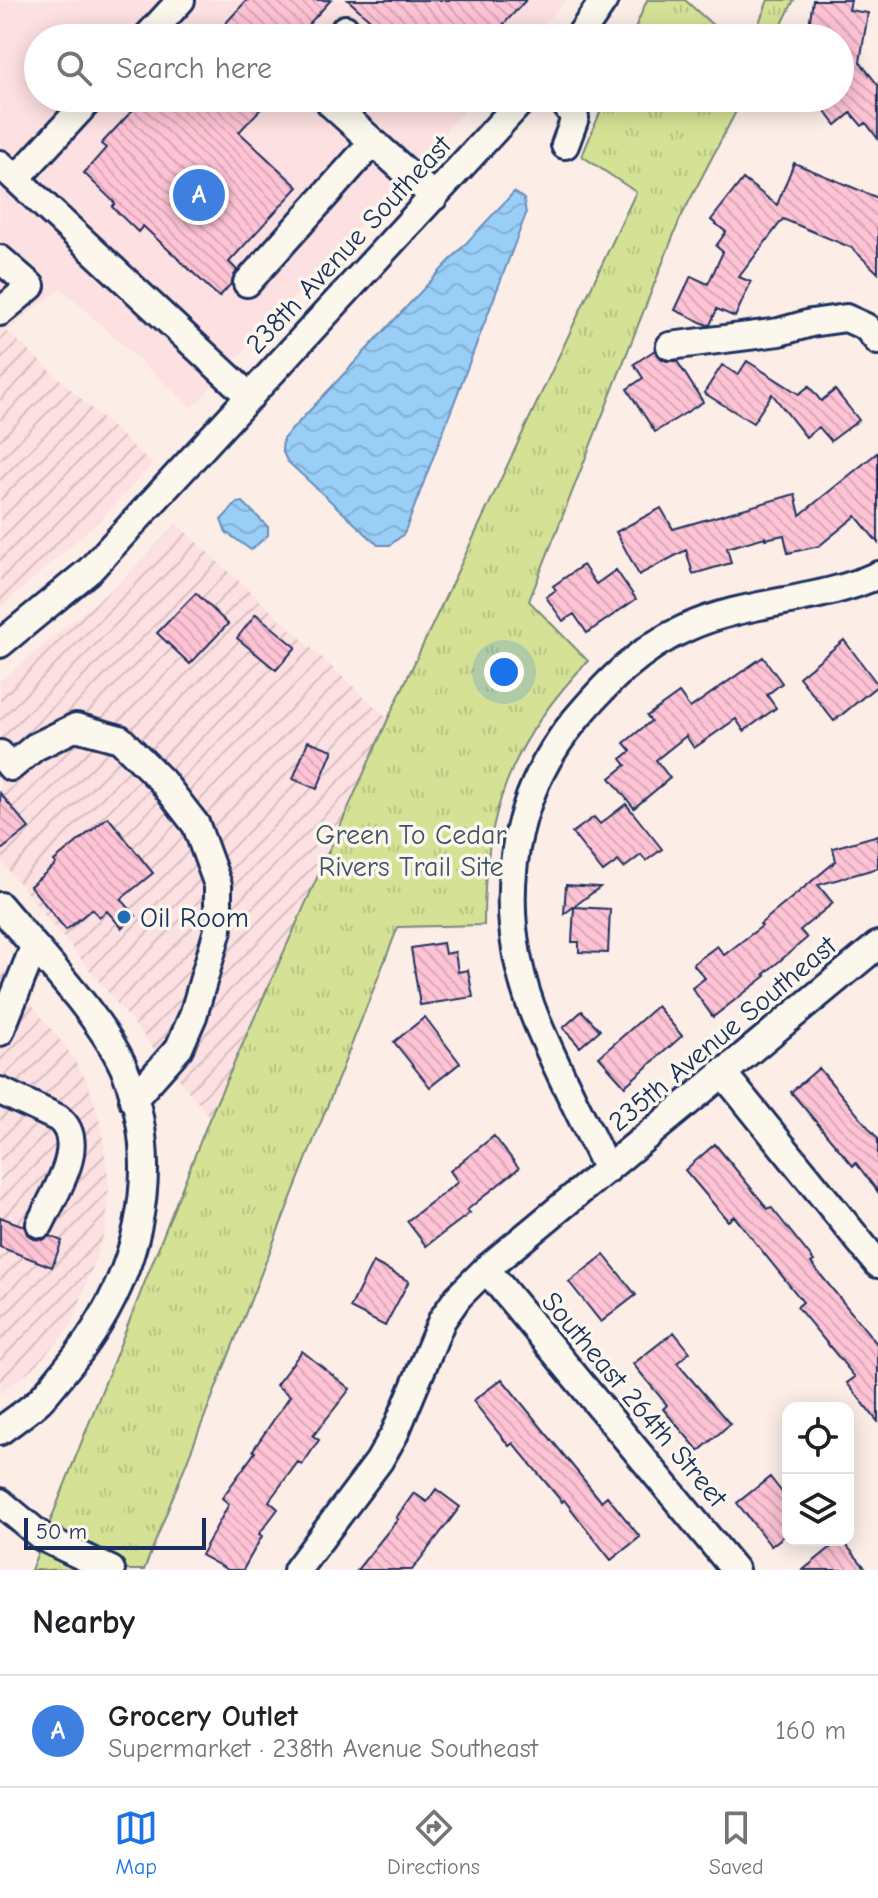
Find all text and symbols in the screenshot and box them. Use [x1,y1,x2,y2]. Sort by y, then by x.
search box [24,24,854,112]
icon: search [52,46,96,90]
text: Search here [116,51,272,86]
street label: 238th Avenue Southeast [240,128,459,360]
pin: A [173,165,225,225]
your location [484,652,524,692]
park label: Green To Cedar Rivers Trail Site [315,819,507,883]
place label: Oil Room [140,902,249,934]
marker: Oil Room [115,908,133,926]
street label: 235th Avenue Southeast [603,929,843,1138]
street label: Southeast 264th Street [535,1286,734,1514]
map controls [782,1402,854,1546]
button: locate [782,1402,854,1474]
button: layers [782,1474,854,1546]
scale bar [24,1514,206,1550]
text: 50 m [36,1519,87,1545]
text: Nearby [32,1602,135,1642]
text: Grocery Outlet [108,1699,298,1734]
text: A [51,1716,65,1746]
text: 160 m [776,1716,846,1746]
text: Supermarket · 238th Avenue Southeast [108,1734,538,1764]
tab: Map [114,1806,158,1880]
tab: Directions [387,1806,480,1880]
tab: Saved [709,1806,764,1880]

